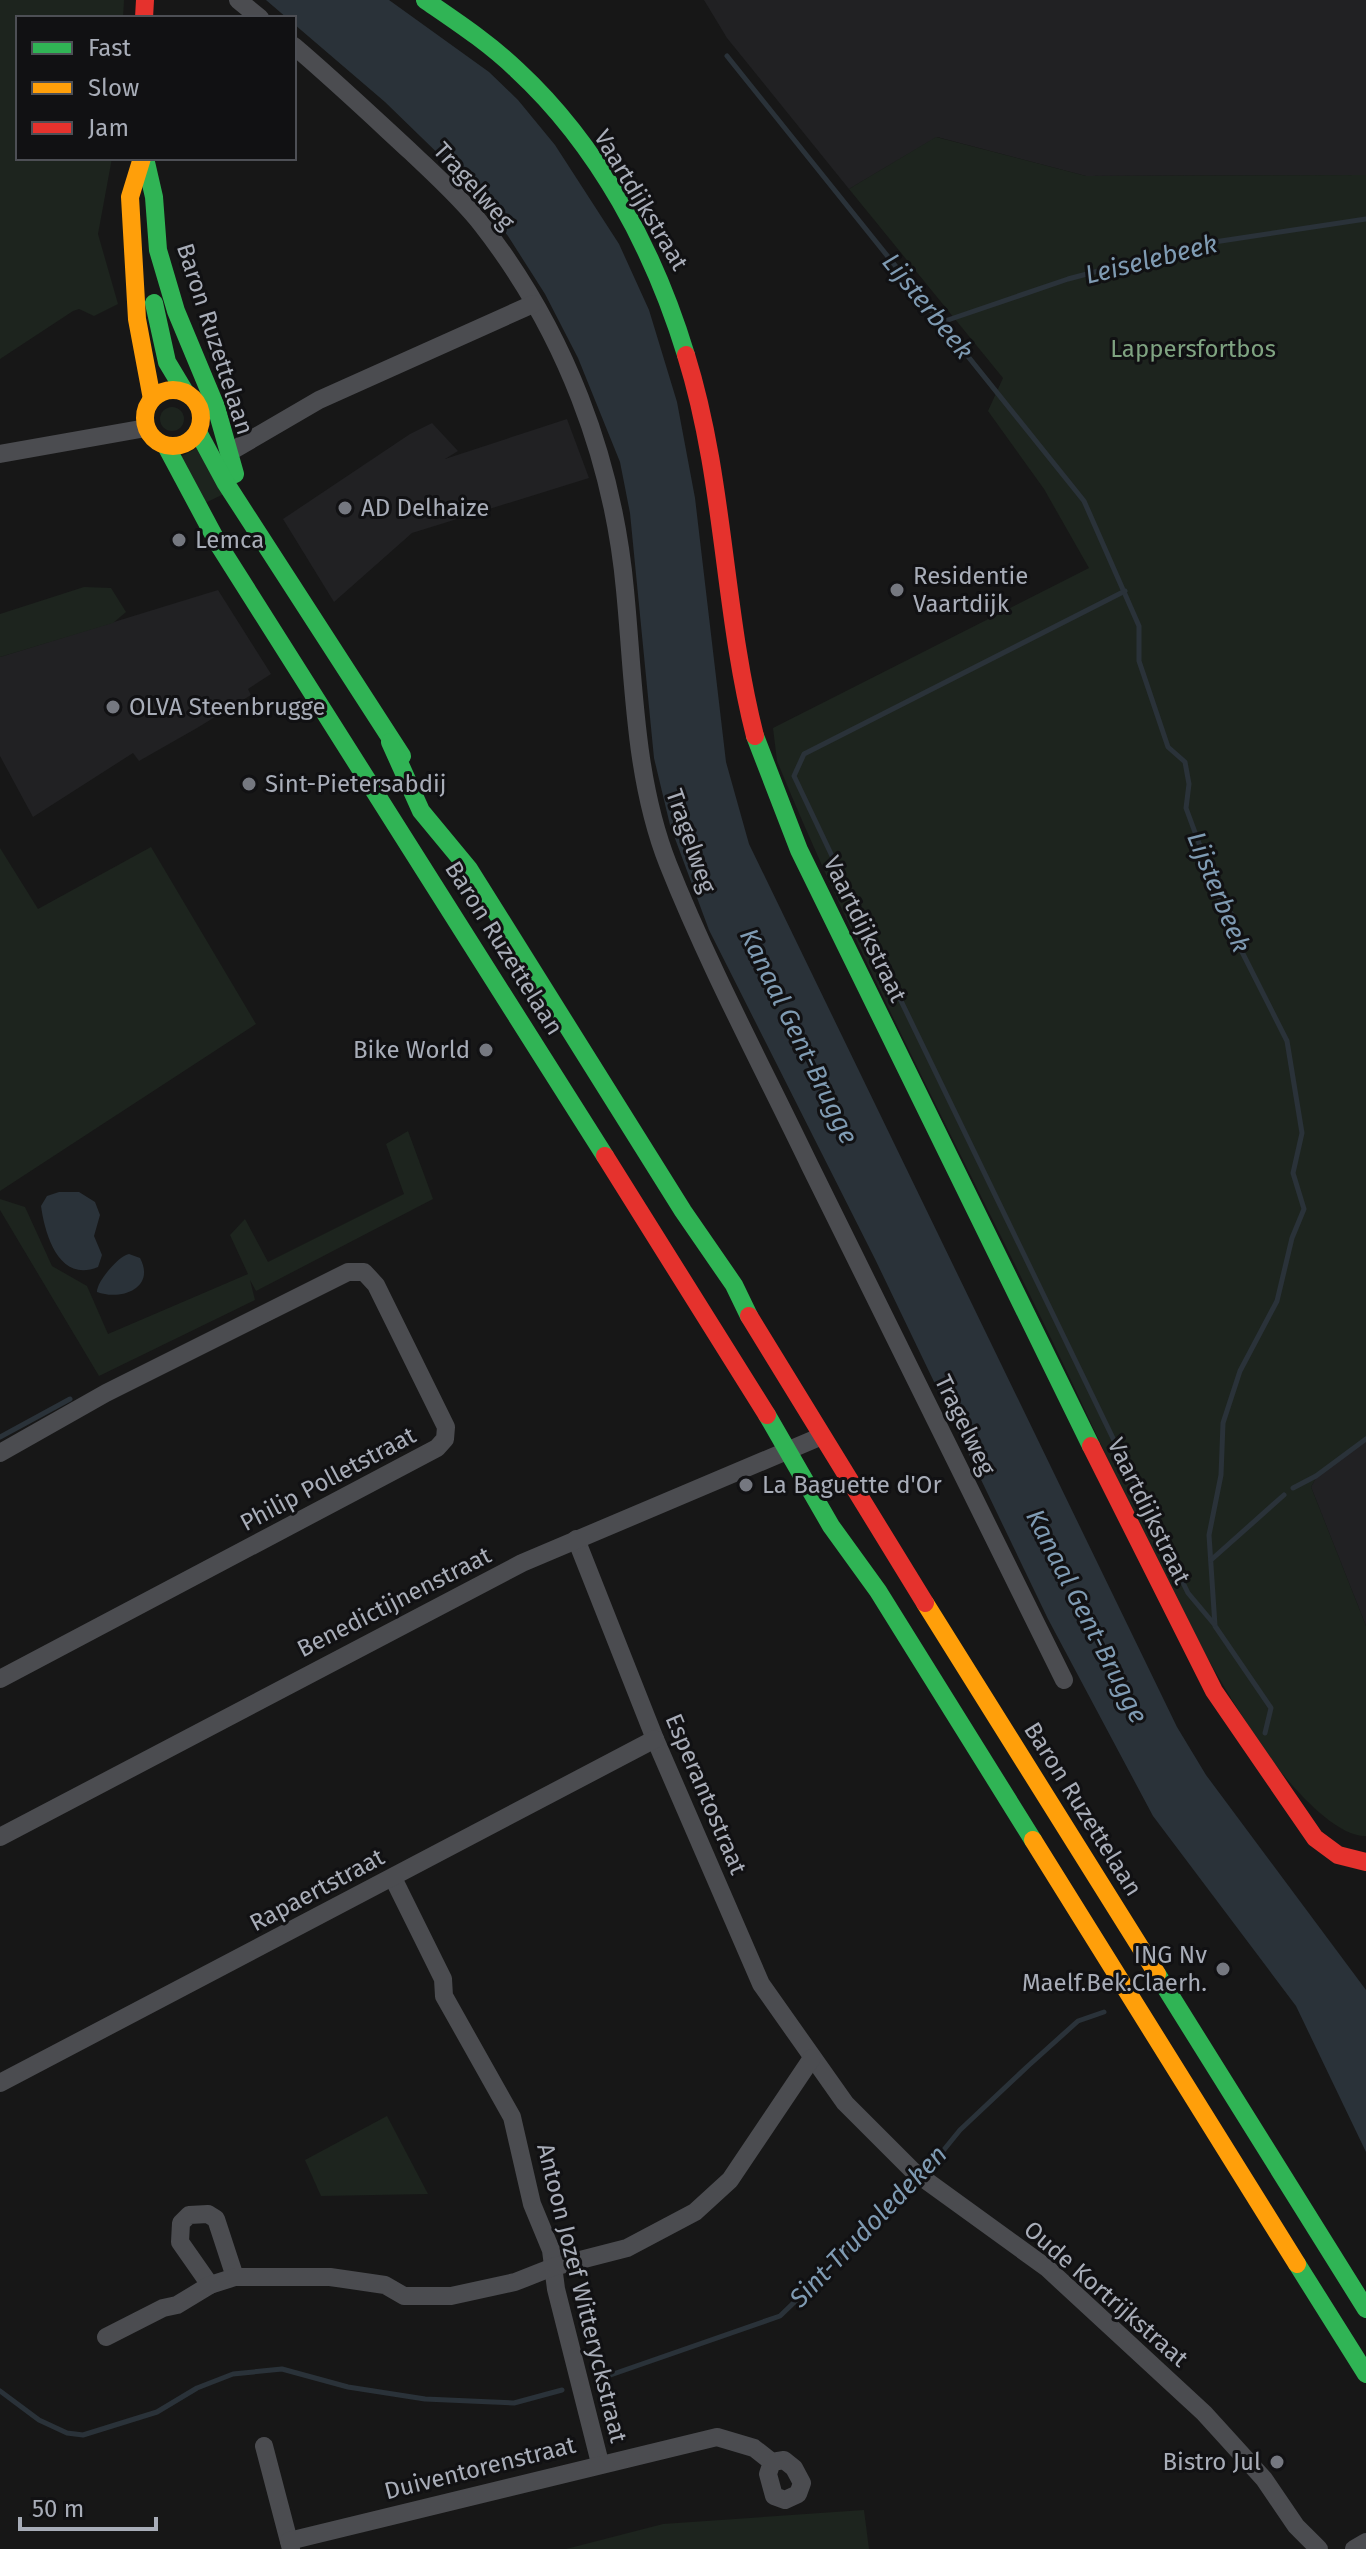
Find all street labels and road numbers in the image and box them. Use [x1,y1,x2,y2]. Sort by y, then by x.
street label: Vaartdijkstraat [588,125,694,276]
street label: Tragelweg [427,137,521,236]
street label: Baron Ruzettelaan [171,240,259,438]
street label: Tragelweg [660,785,722,897]
street label: Vaartdijkstraat [818,851,913,1007]
street label: Baron Ruzettelaan [439,856,569,1040]
street label: Tragelweg [929,1370,1001,1480]
street label: Philip Polletstraat [236,1421,421,1537]
street label: Vaartdijkstraat [1102,1433,1197,1589]
street label: Benedictijnenstraat [292,1541,496,1663]
street label: Esperantostraat [659,1709,753,1879]
street label: Baron Ruzettelaan [1018,1717,1148,1901]
street label: Rapaertstraat [245,1843,389,1937]
street label: Antoon Jozef Witteryckstraat [531,2140,633,2446]
street label: Oude Kortrijkstraat [1018,2215,1194,2373]
street label: Duiventorenstraat [382,2431,579,2505]

